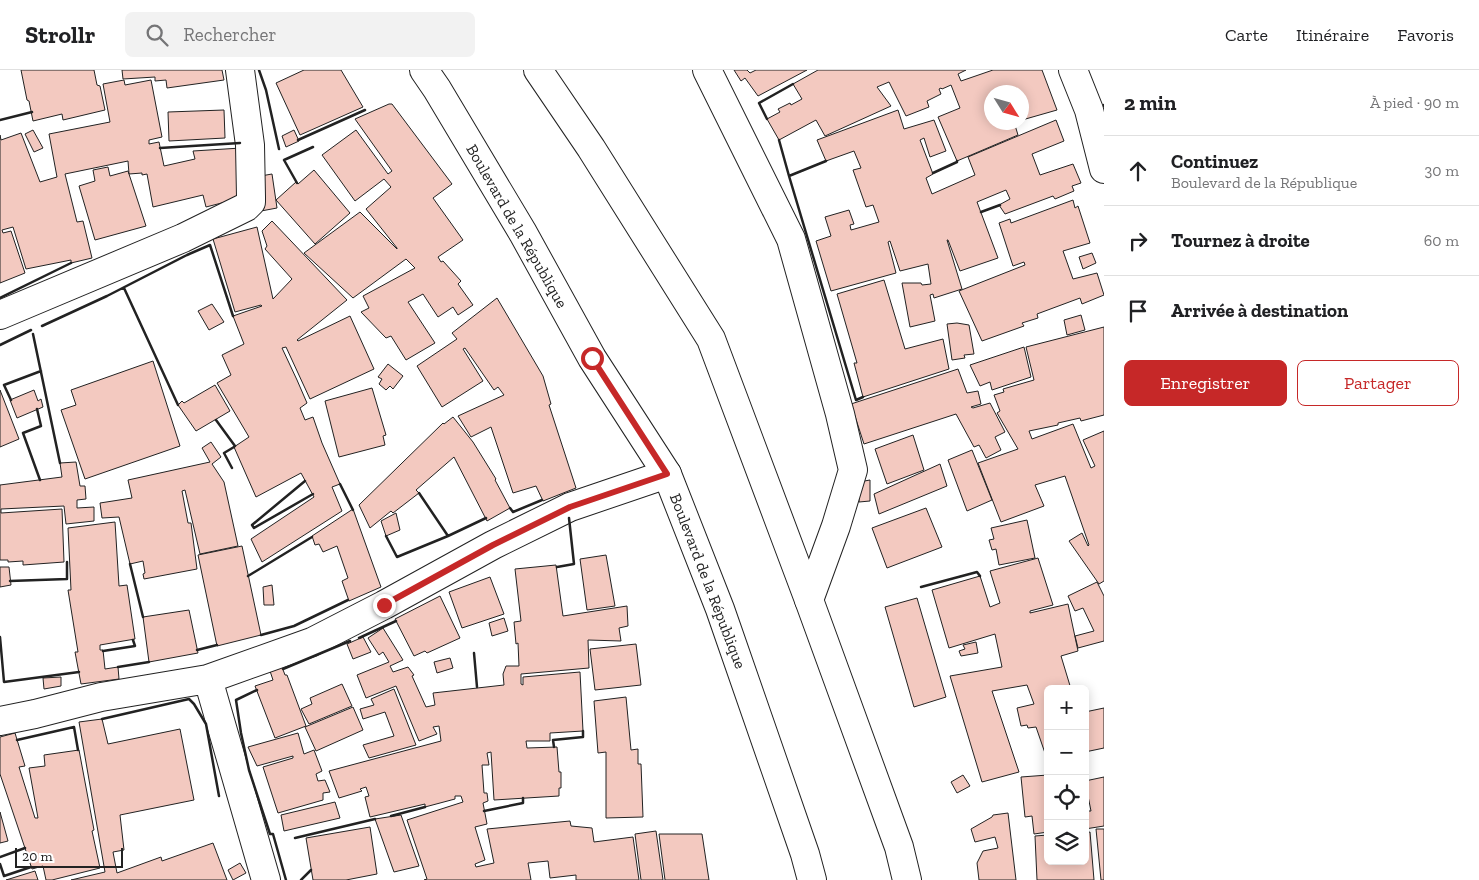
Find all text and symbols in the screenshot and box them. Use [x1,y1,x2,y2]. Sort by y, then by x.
search box [125,12,475,57]
text: Strollr [25,20,95,49]
icon: search [143,21,171,49]
text: Rechercher [183,23,276,46]
text: Carte [1225,24,1268,46]
text: Itinéraire [1296,24,1369,46]
text: Favoris [1397,24,1454,46]
north arrow [984,85,1029,130]
text: 2 min [1124,90,1176,115]
text: À pied · 90 m [1370,93,1459,112]
street label: Boulevard de la République [462,141,572,311]
text: Continuez [1171,150,1258,173]
icon: ahead [1124,157,1152,185]
text: 30 m [1425,161,1459,180]
text: Boulevard de la République [1171,173,1357,192]
icon: right [1124,227,1152,255]
text: Tournez à droite [1171,229,1310,252]
text: 60 m [1424,231,1459,250]
icon: arrive [1124,297,1152,325]
text: Arrivée à destination [1171,299,1348,322]
route start [581,347,604,370]
button: Enregistrer [1124,360,1287,406]
button: Partager [1297,360,1459,406]
street label: Boulevard de la République [666,491,750,671]
route end [373,594,396,617]
map controls [1044,685,1089,865]
button: + [1044,685,1089,730]
button: − [1044,730,1089,775]
button: locate [1044,775,1089,820]
button: layers [1044,820,1089,865]
scale bar [15,845,122,868]
text: 20 m [22,848,53,865]

